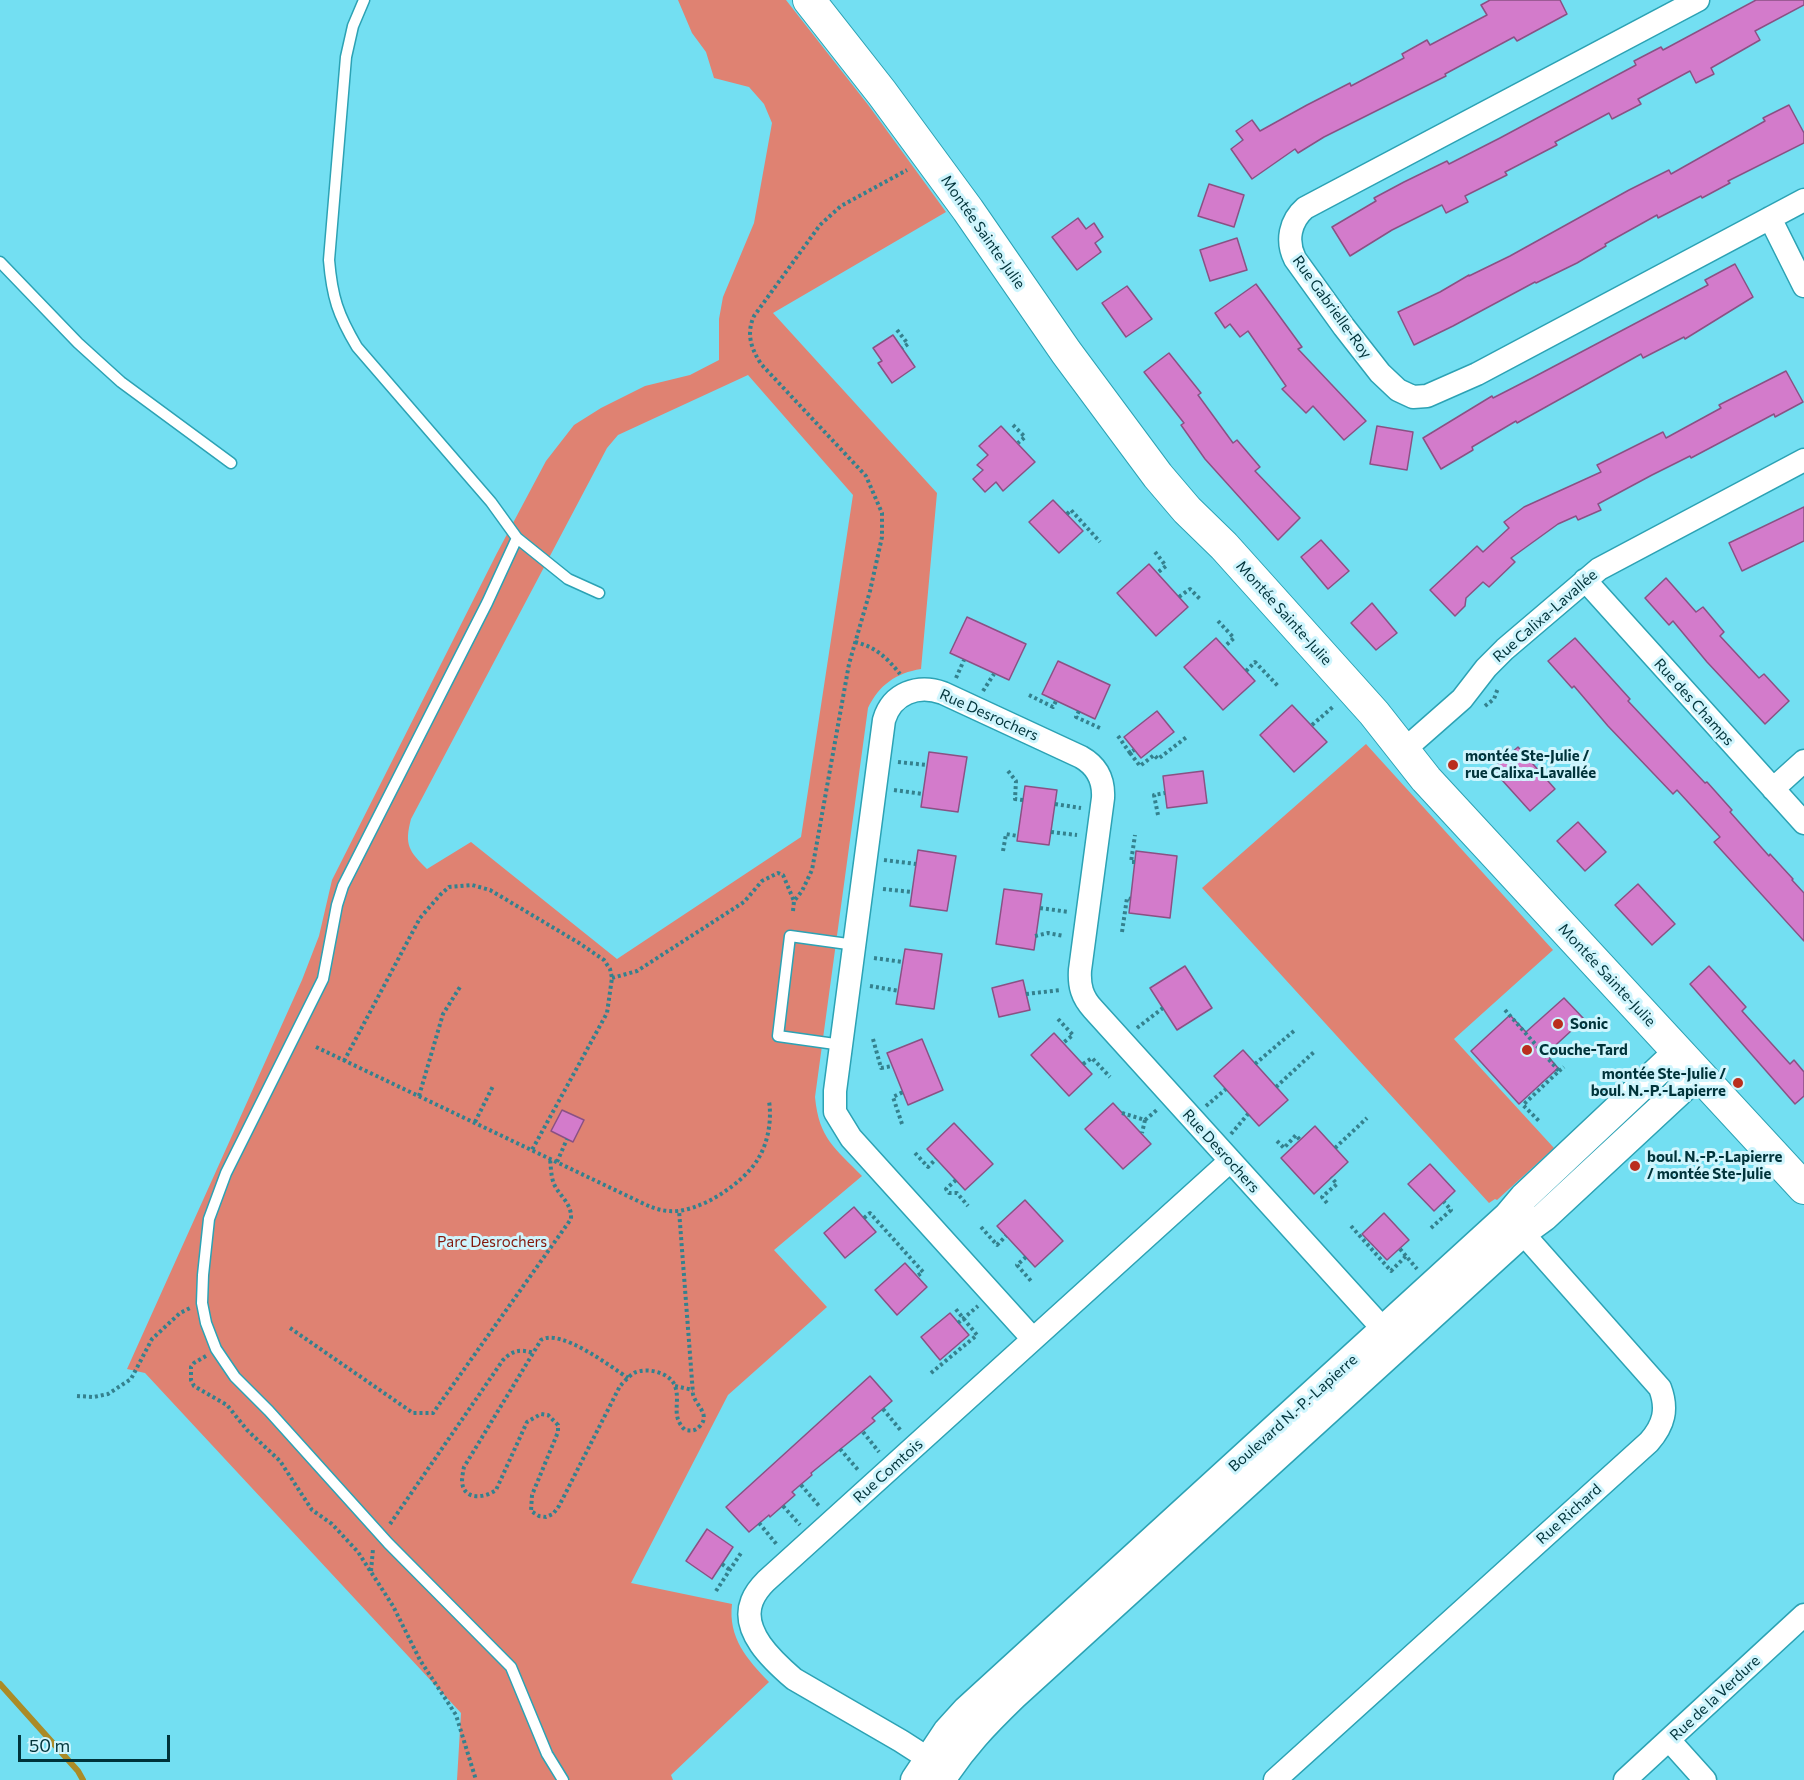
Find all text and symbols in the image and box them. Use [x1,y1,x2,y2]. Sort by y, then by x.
street label: Montée Sainte-Julie [937,172,1029,292]
street label: Rue Gabrielle-Roy [1289,252,1375,362]
street label: Montée Sainte-Julie [1232,557,1336,669]
street label: Rue Calixa-Lavallée [1489,566,1601,666]
street label: Rue des Champs [1650,655,1738,749]
street label: Rue Desrochers [937,685,1041,745]
place label: montée Ste-Julie / rue Calixa-Lavallée [1465,747,1596,782]
marker: montée Ste-Julie / rue Calixa-Lavallée [1446,758,1460,772]
street label: Montée Sainte-Julie [1555,920,1659,1030]
place label: Sonic [1570,1015,1608,1033]
marker: Sonic [1551,1017,1565,1031]
place label: Couche-Tard [1539,1041,1628,1059]
marker: Couche-Tard [1520,1043,1534,1057]
place label: montée Ste-Julie / boul. N.-P.-Lapierre [1591,1065,1726,1100]
marker: montée Ste-Julie / boul. N.-P.-Lapierre [1731,1076,1745,1090]
street label: Rue Desrochers [1179,1106,1263,1196]
place label: boul. N.-P.-Lapierre / montée Ste-Julie [1647,1148,1782,1183]
marker: boul. N.-P.-Lapierre / montée Ste-Julie [1628,1159,1642,1173]
park label: Parc Desrochers [437,1233,547,1251]
street label: Boulevard N.-P.-Lapierre [1225,1350,1361,1476]
street label: Rue Comtois [850,1435,926,1507]
street label: Rue Richard [1533,1480,1605,1548]
street label: Rue de la Verdure [1666,1652,1764,1744]
scale bar [21,1723,172,1761]
text: 50 m [29,1734,70,1756]

